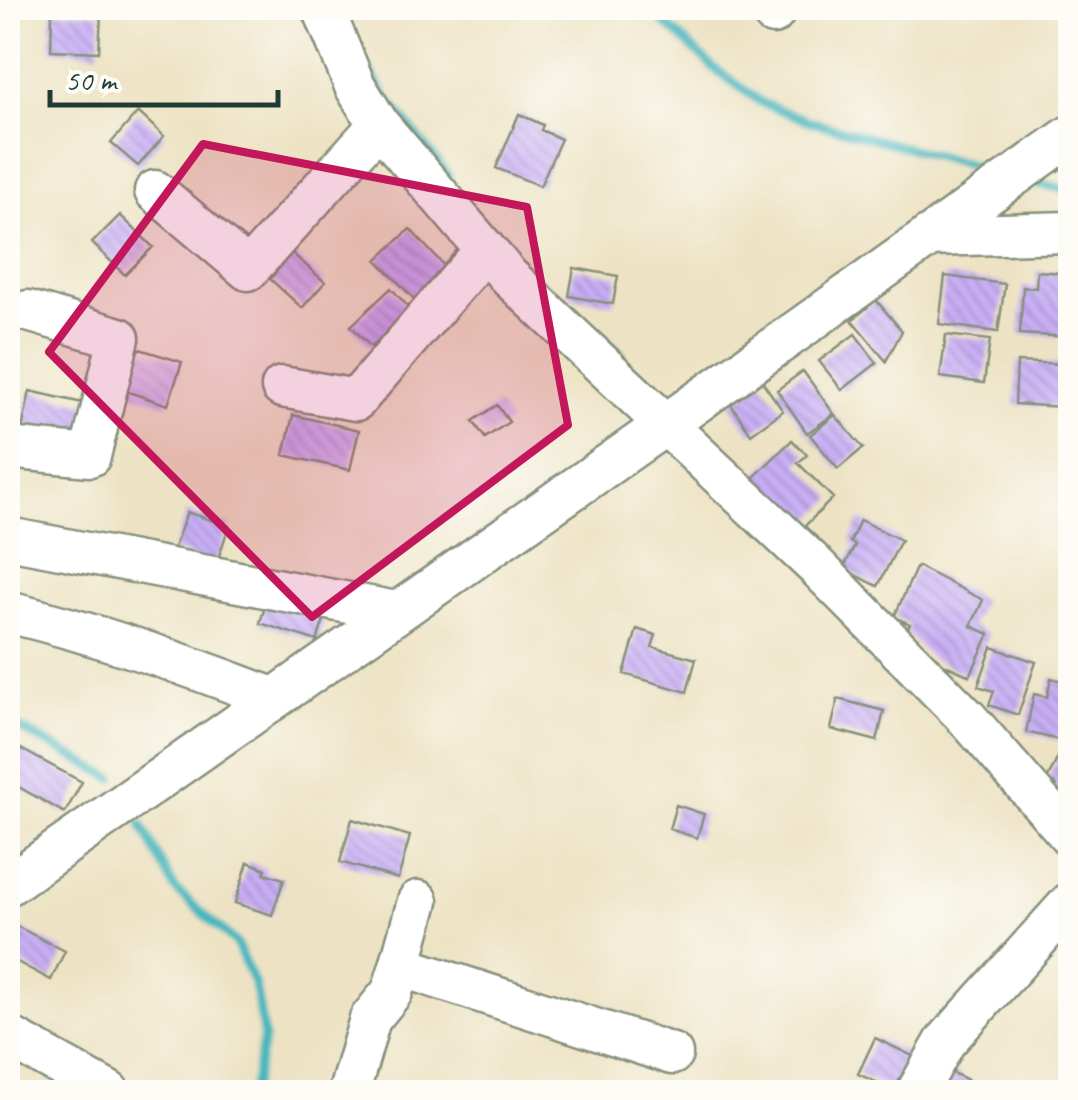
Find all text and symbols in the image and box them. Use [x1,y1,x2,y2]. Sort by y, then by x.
scale bar [50,45,278,107]
text: 50 m [65,61,118,99]

